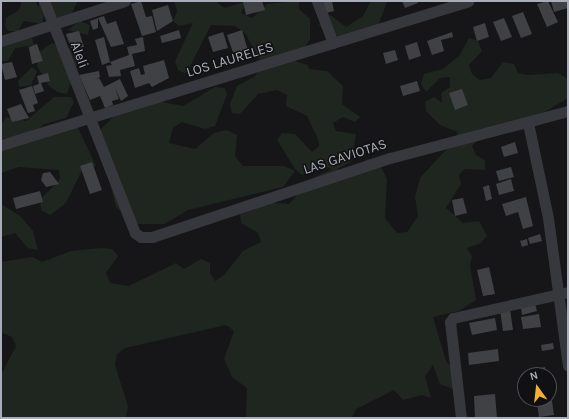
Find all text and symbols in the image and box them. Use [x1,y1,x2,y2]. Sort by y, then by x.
street label: Aleli [66,39,92,71]
street label: LOS LAURELES [184,39,276,81]
street label: LAS GAVIOTAS [301,136,389,178]
north arrow [517,367,557,407]
text: N [529,369,540,383]

